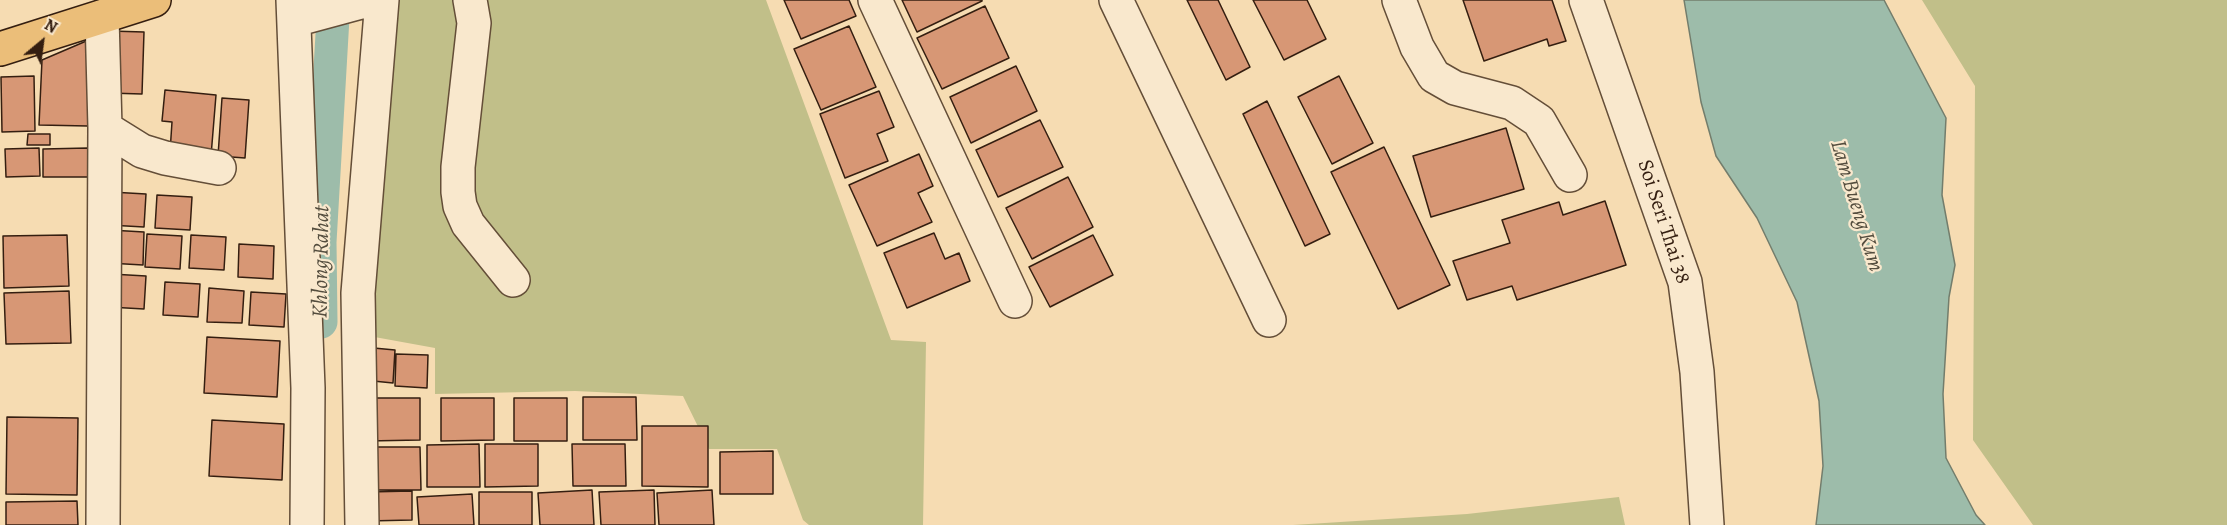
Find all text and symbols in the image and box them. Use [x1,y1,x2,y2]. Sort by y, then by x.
north arrow [12,12,72,72]
text: N [40,14,61,39]
water label: Lam Bueng Kum [1823,137,1889,275]
street label: Soi Seri Thai 38 [1631,157,1695,287]
water label: Khlong Rahat [308,206,336,318]

